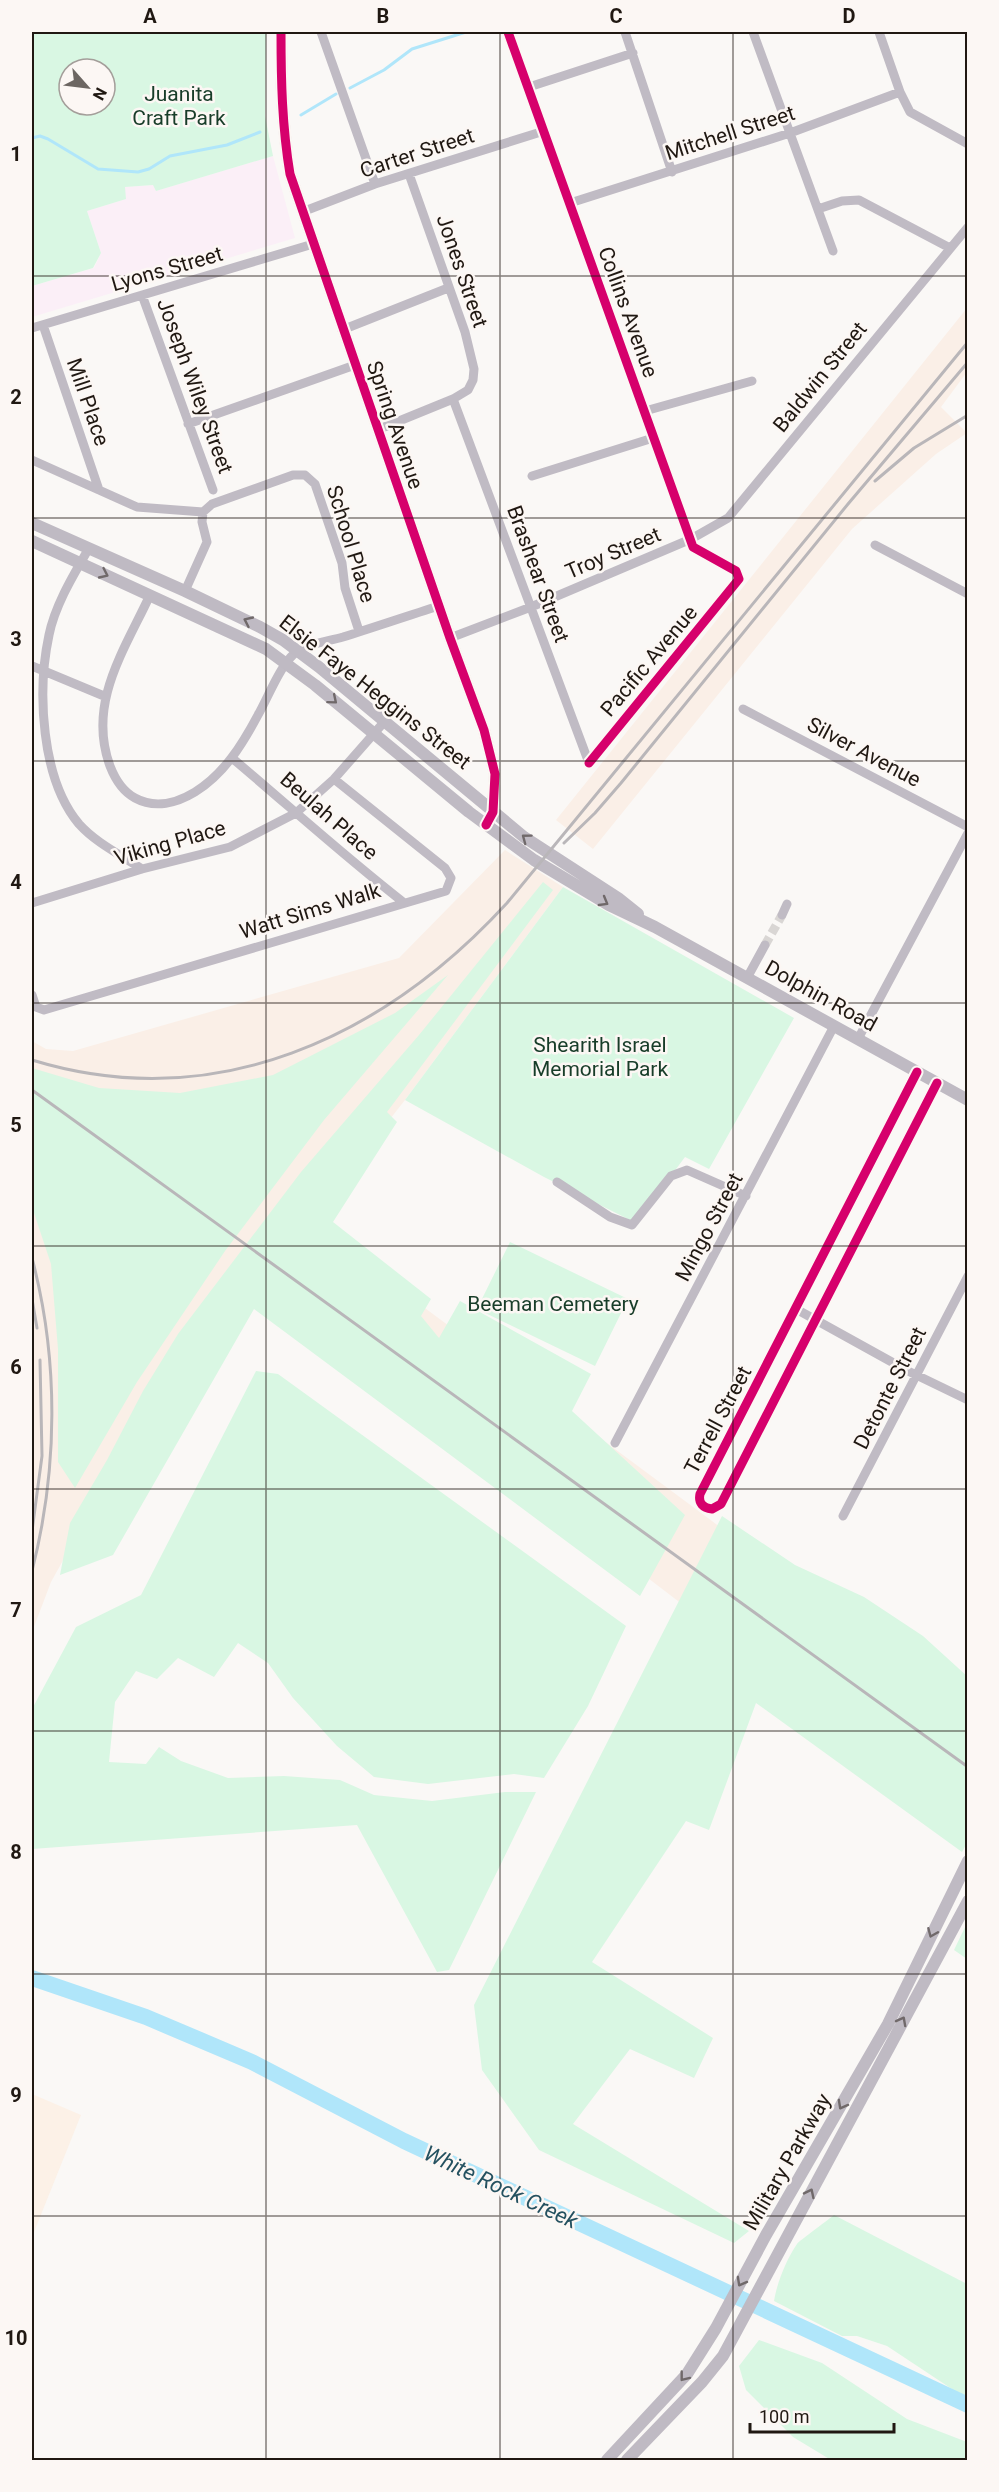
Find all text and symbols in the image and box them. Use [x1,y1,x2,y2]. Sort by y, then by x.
text: A [143,4,157,28]
text: B [377,4,389,28]
text: C [609,4,623,28]
text: D [843,4,856,28]
north arrow [57,57,117,117]
park label: Juanita Craft Park [132,82,226,130]
text: N [89,84,111,103]
street label: Mitchell Street [662,101,798,165]
street label: Carter Street [357,123,477,183]
text: 1 [10,142,22,166]
street label: Jones Street [431,211,493,331]
street label: Lyons Street [109,242,226,296]
street label: Collins Avenue [593,243,663,381]
street label: Joseph Wiley Street [152,295,238,477]
street label: Baldwin Street [768,317,872,437]
street label: Mill Place [62,355,114,449]
street label: Spring Avenue [362,358,428,492]
text: 2 [10,385,22,409]
street label: School Place [322,483,380,605]
street label: Brashear Street [502,502,574,646]
street label: Troy Street [562,522,664,584]
one-way arrow [98,566,109,578]
street label: Pacific Avenue [596,601,702,721]
street label: Elsie Faye Heggins Street [275,610,475,774]
one-way arrow [243,617,254,629]
text: 3 [10,627,22,651]
one-way arrow [326,693,337,704]
street label: Silver Avenue [803,712,925,792]
street label: Beulah Place [275,767,383,865]
street label: Viking Place [112,816,228,870]
one-way arrow [521,835,532,846]
text: 4 [10,870,22,894]
street label: Watt Sims Walk [237,878,384,944]
one-way arrow [598,894,608,906]
street label: Dolphin Road [761,955,881,1037]
park label: Shearith Israel Memorial Park [532,1033,668,1081]
text: 5 [10,1113,22,1137]
street label: Mingo Street [670,1169,748,1285]
park label: Beeman Cemetery [467,1292,639,1316]
street label: Detonte Street [849,1323,931,1453]
text: 6 [10,1355,22,1379]
street label: Terrell Street [680,1362,757,1478]
text: 7 [10,1598,22,1622]
text: 8 [10,1840,22,1864]
one-way arrow [927,1926,939,1937]
one-way arrow [895,2017,906,2028]
text: 9 [10,2083,22,2107]
street label: Military Parkway [738,2089,836,2235]
one-way arrow [838,2099,849,2110]
water label: White Rock Creek [420,2140,583,2234]
one-way arrow [803,2189,814,2200]
one-way arrow [737,2275,748,2286]
text: 10 [5,2326,27,2350]
one-way arrow [680,2370,691,2381]
scale bar [750,2396,894,2434]
text: 100 m [759,2406,810,2427]

